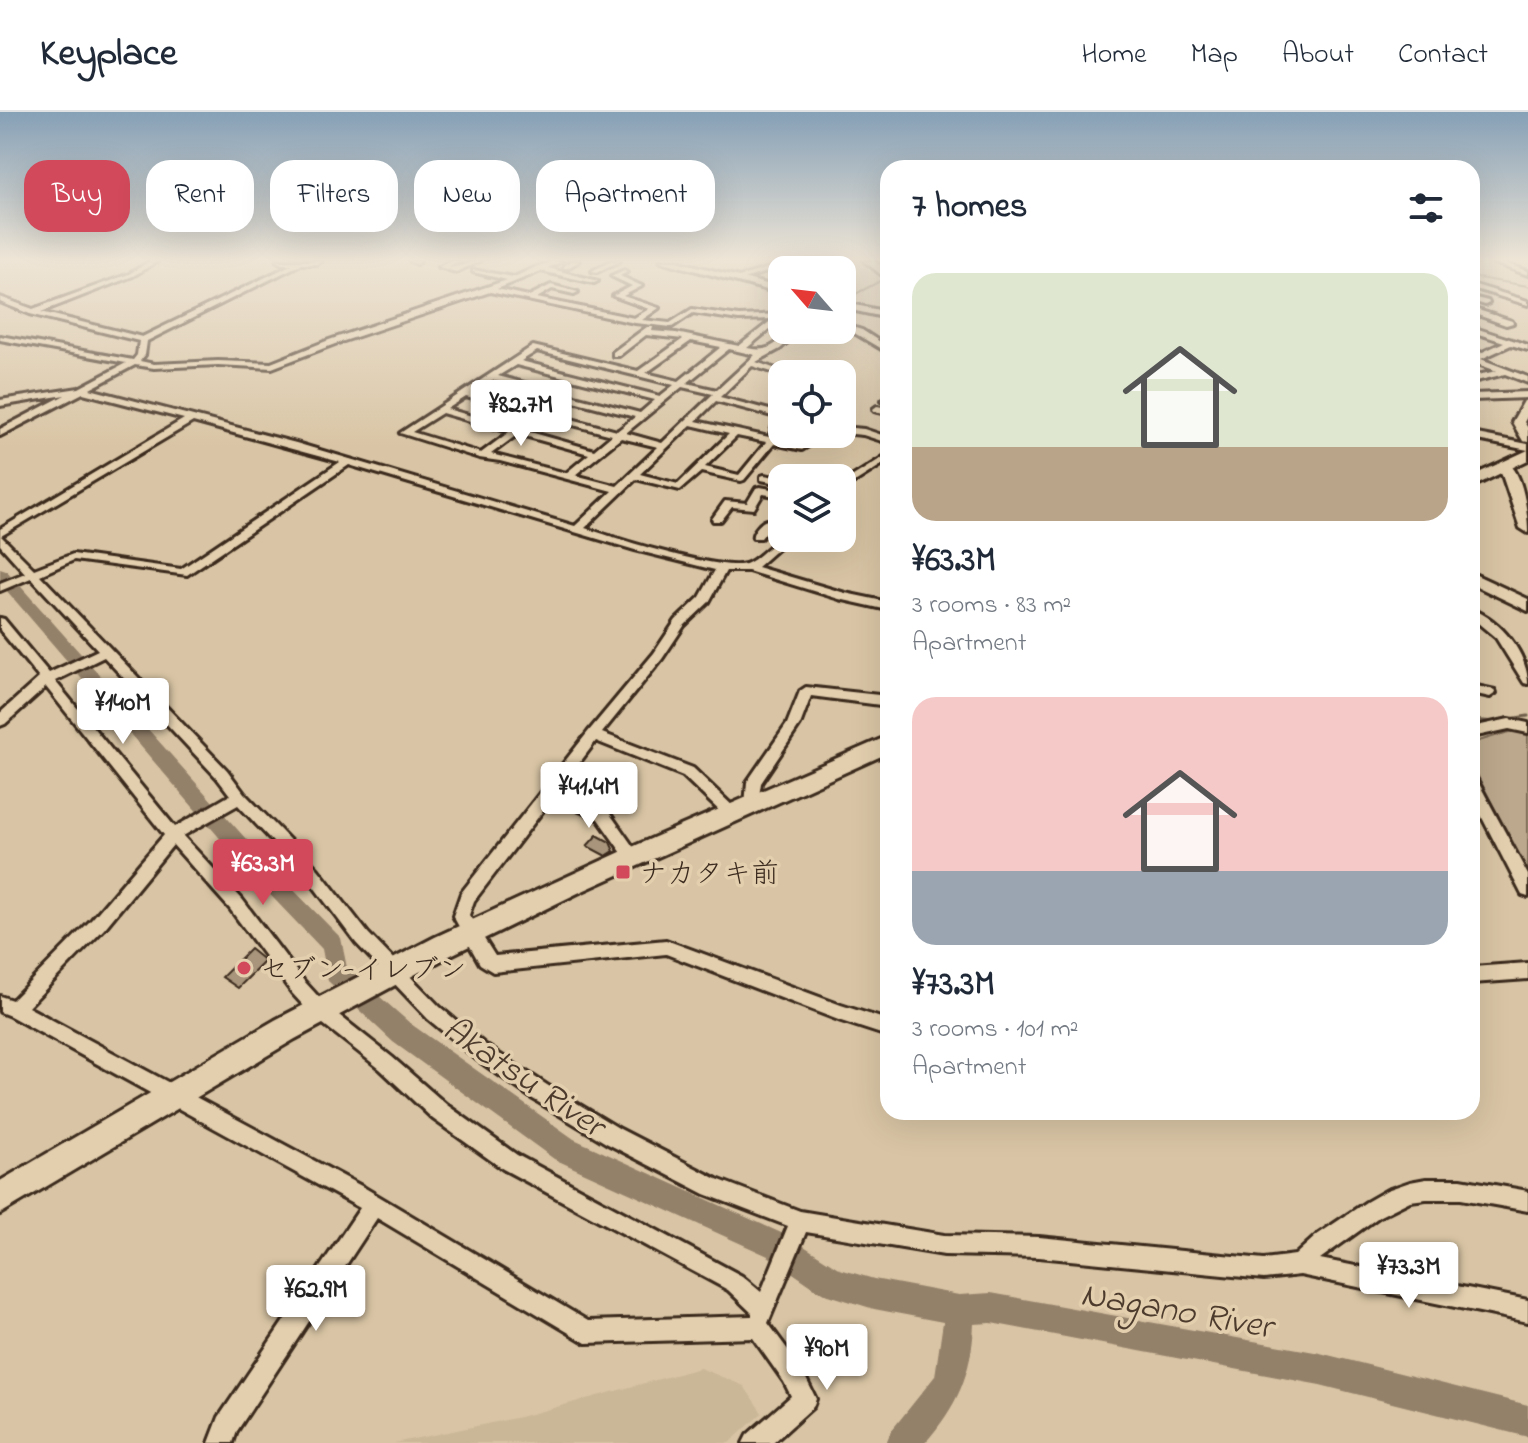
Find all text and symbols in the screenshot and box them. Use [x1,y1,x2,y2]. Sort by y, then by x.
text: Keyplace [40,27,177,83]
text: Home [1081,35,1147,76]
text: Map [1191,35,1238,76]
text: About [1282,35,1354,76]
text: Contact [1398,35,1488,76]
chip: Buy [24,160,130,232]
chip: Rent [146,160,254,232]
chip: Filters [270,160,398,232]
chip: New [414,160,520,232]
chip: Apartment [536,160,715,232]
text: 7 homes [912,183,1027,233]
icon: filters [1404,186,1448,230]
north arrow [768,256,856,344]
map controls [768,256,856,552]
icon: home [1108,325,1252,469]
button: locate [768,360,856,448]
pin: ¥82.7M [456,380,586,448]
text: ¥82.7M [489,387,553,425]
button: layers [768,464,856,552]
text: ¥63.3M [912,537,996,587]
text: 3 rooms · 83 m² [912,587,1071,625]
text: Apartment [912,625,1026,663]
pin: ¥140M [67,678,179,746]
text: ¥140M [95,685,151,723]
icon: home [1108,749,1252,893]
pin: ¥41.4M [524,762,654,830]
text: ¥41.4M [559,769,619,807]
pin: ¥63.3M [198,839,328,907]
text: ¥63.3M [231,846,295,884]
place label: ナカタキ前 [639,855,779,896]
marker: ナカタキ前 [614,863,632,881]
place label: セブン-イレブン [260,951,467,992]
marker: セブン-イレブン [235,959,253,977]
text: ¥73.3M [912,961,995,1011]
water label: Akatsu River [431,1005,618,1155]
text: 3 rooms · 101 m² [912,1011,1078,1049]
text: Apartment [912,1049,1026,1087]
pin: ¥73.3M [1344,1242,1474,1310]
text: ¥73.3M [1377,1249,1441,1287]
pin: ¥62.9M [251,1265,381,1333]
water label: Nagano River [1076,1270,1280,1356]
text: ¥62.9M [284,1272,348,1310]
pin: ¥90M [780,1324,874,1392]
text: ¥90M [805,1331,849,1369]

